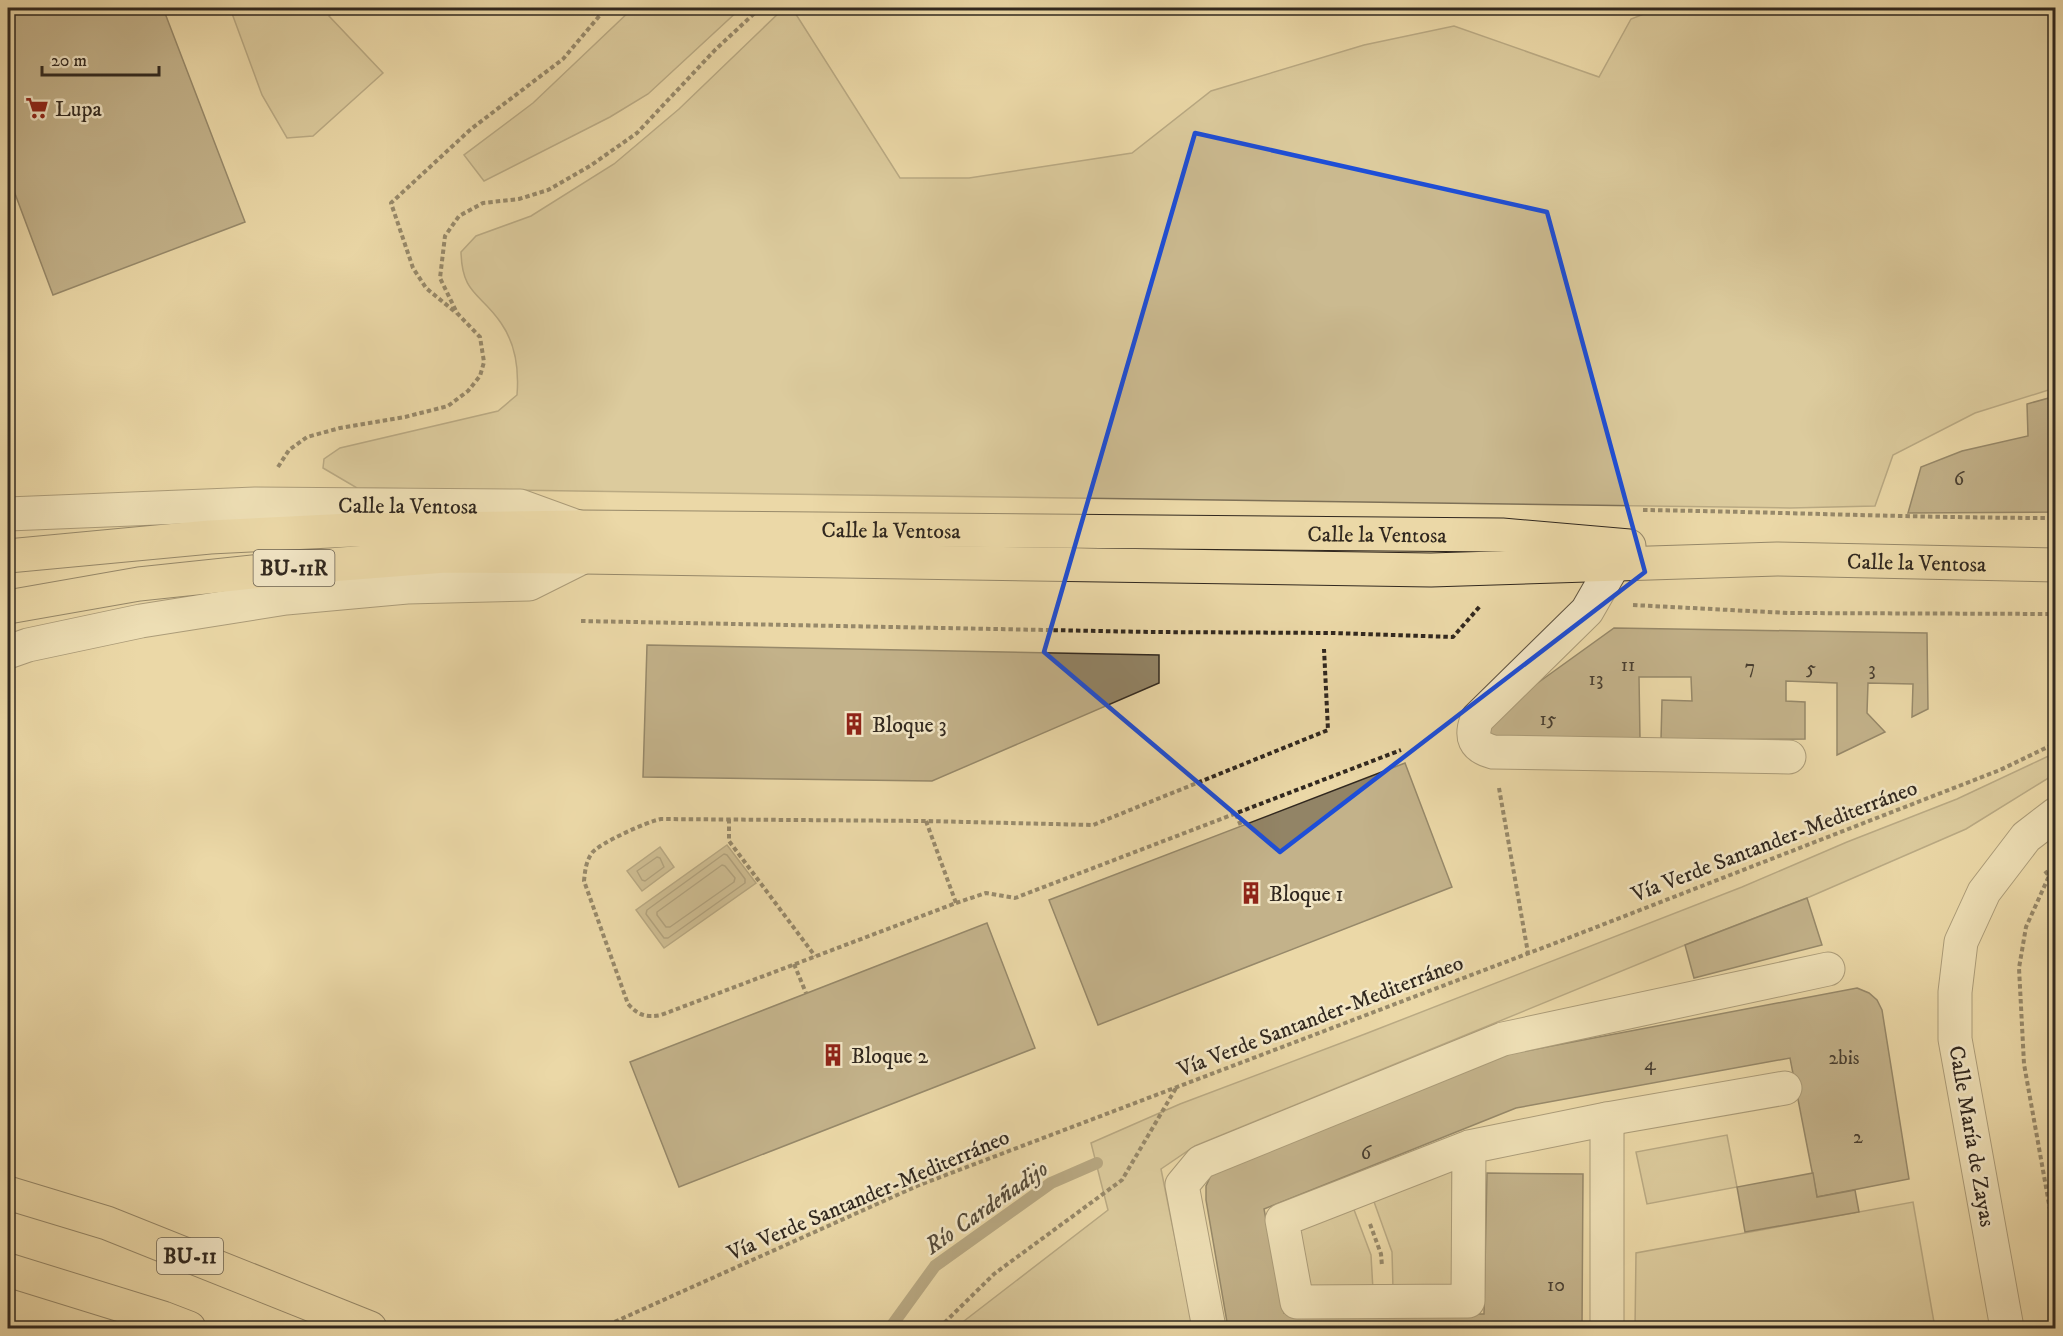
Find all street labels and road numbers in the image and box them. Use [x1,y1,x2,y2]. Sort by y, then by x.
street label: Calle la Ventosa [338,493,478,521]
street label: Calle la Ventosa [821,517,961,545]
street label: Calle la Ventosa [1307,521,1447,550]
street label: Calle la Ventosa [1847,549,1987,579]
road number: BU-11R [254,550,334,586]
street label: Vía Verde Santander-Mediterráneo [1627,774,1921,909]
street label: Vía Verde Santander-Mediterráneo [1173,949,1467,1084]
street label: Calle María de Zayas [1942,1043,2001,1229]
street label: Vía Verde Santander-Mediterráneo [723,1124,1014,1268]
road number: BU-11 [157,1238,223,1274]

